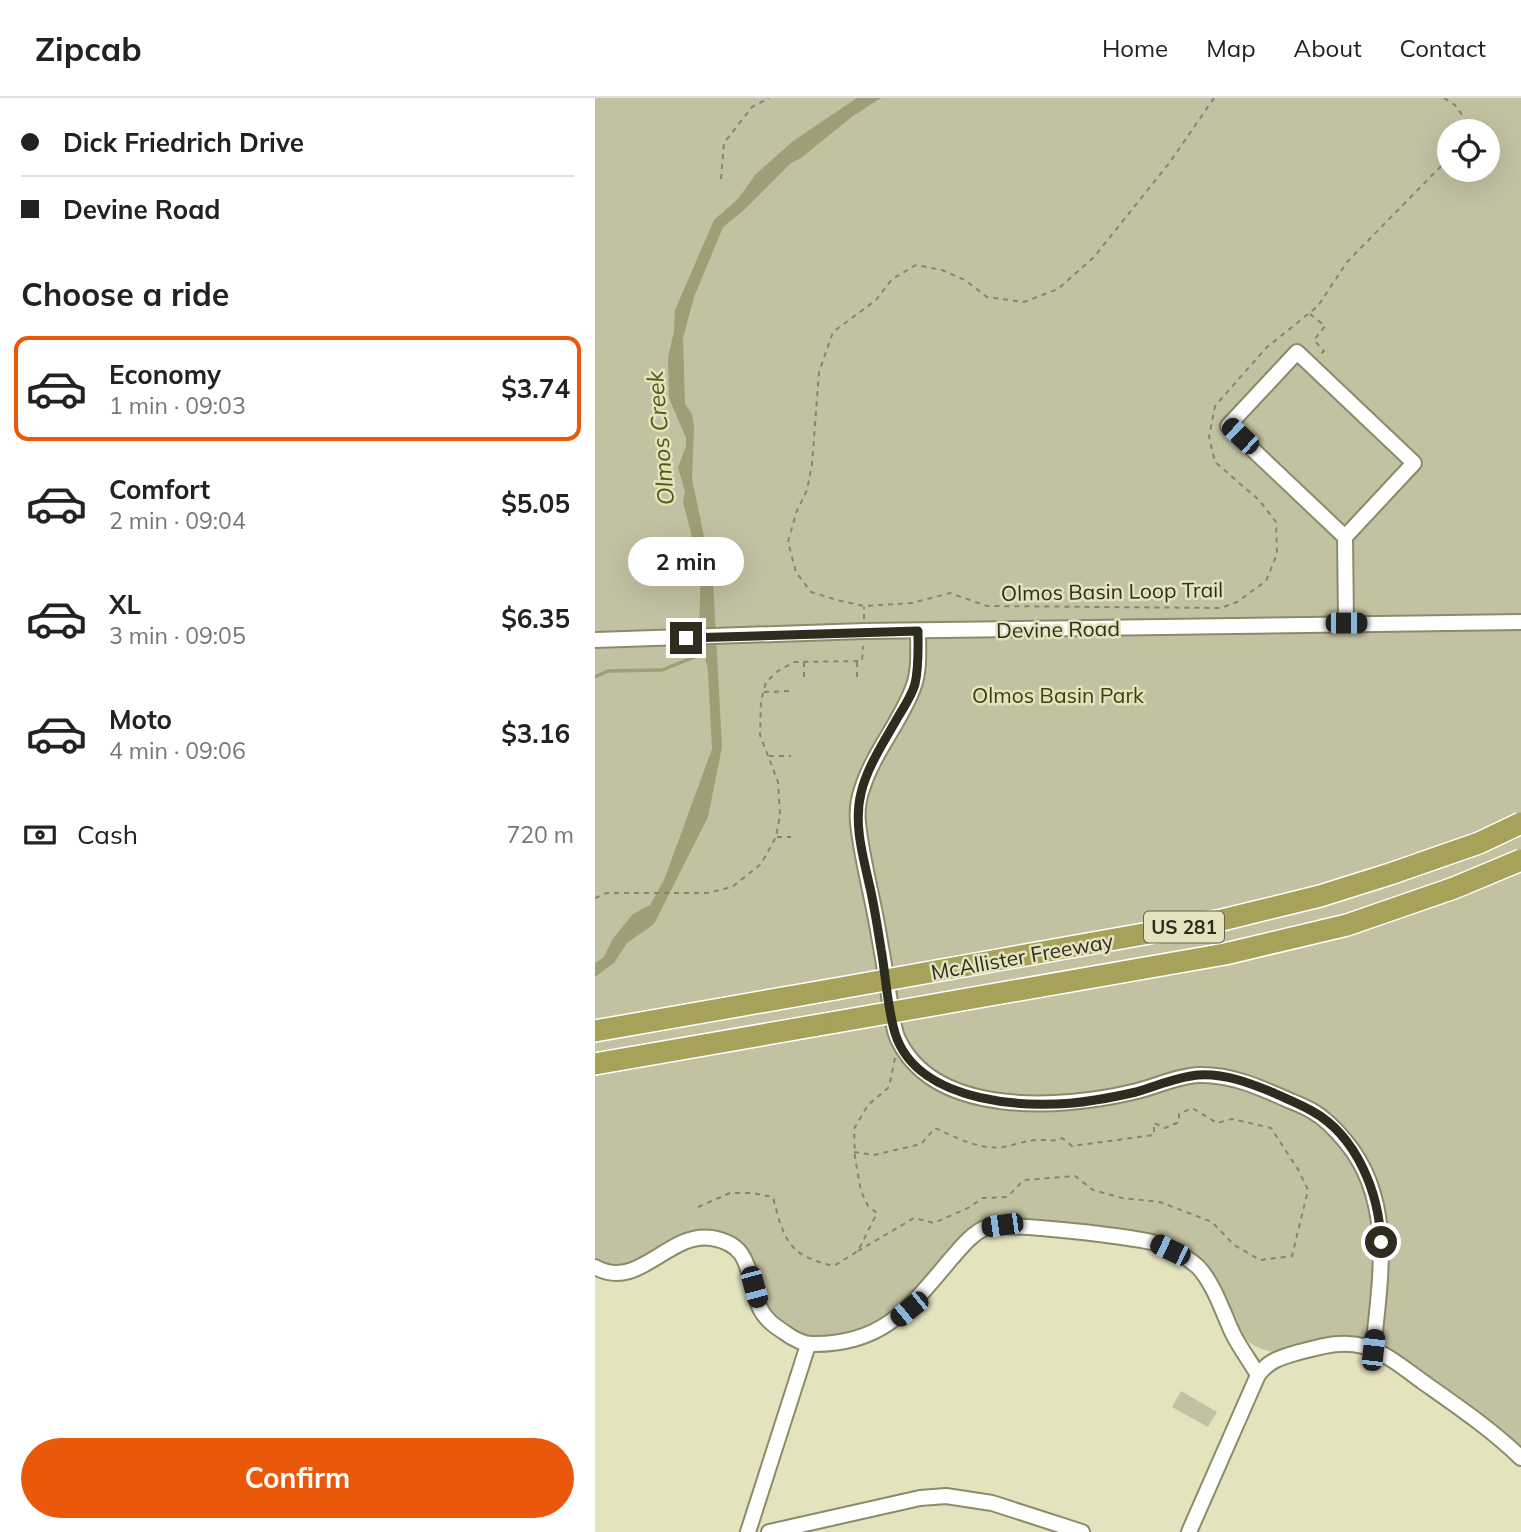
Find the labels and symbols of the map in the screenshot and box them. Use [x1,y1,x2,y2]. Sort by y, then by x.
water label: Olmos Creek [640,368,680,506]
car [1218,414,1263,458]
callout: 2 min [628,536,744,586]
street label: Olmos Basin Loop Trail [1001,576,1223,606]
car [1326,613,1368,634]
street label: Devine Road [996,615,1120,643]
route end [670,622,702,654]
park label: Olmos Basin Park [972,682,1144,708]
road number: US 281 [1144,912,1224,942]
street label: McAllister Freeway [929,927,1115,985]
car [980,1212,1025,1238]
route start [1365,1226,1397,1258]
car [1147,1231,1194,1269]
car [739,1264,770,1310]
car [887,1288,932,1330]
car [1361,1328,1386,1372]

